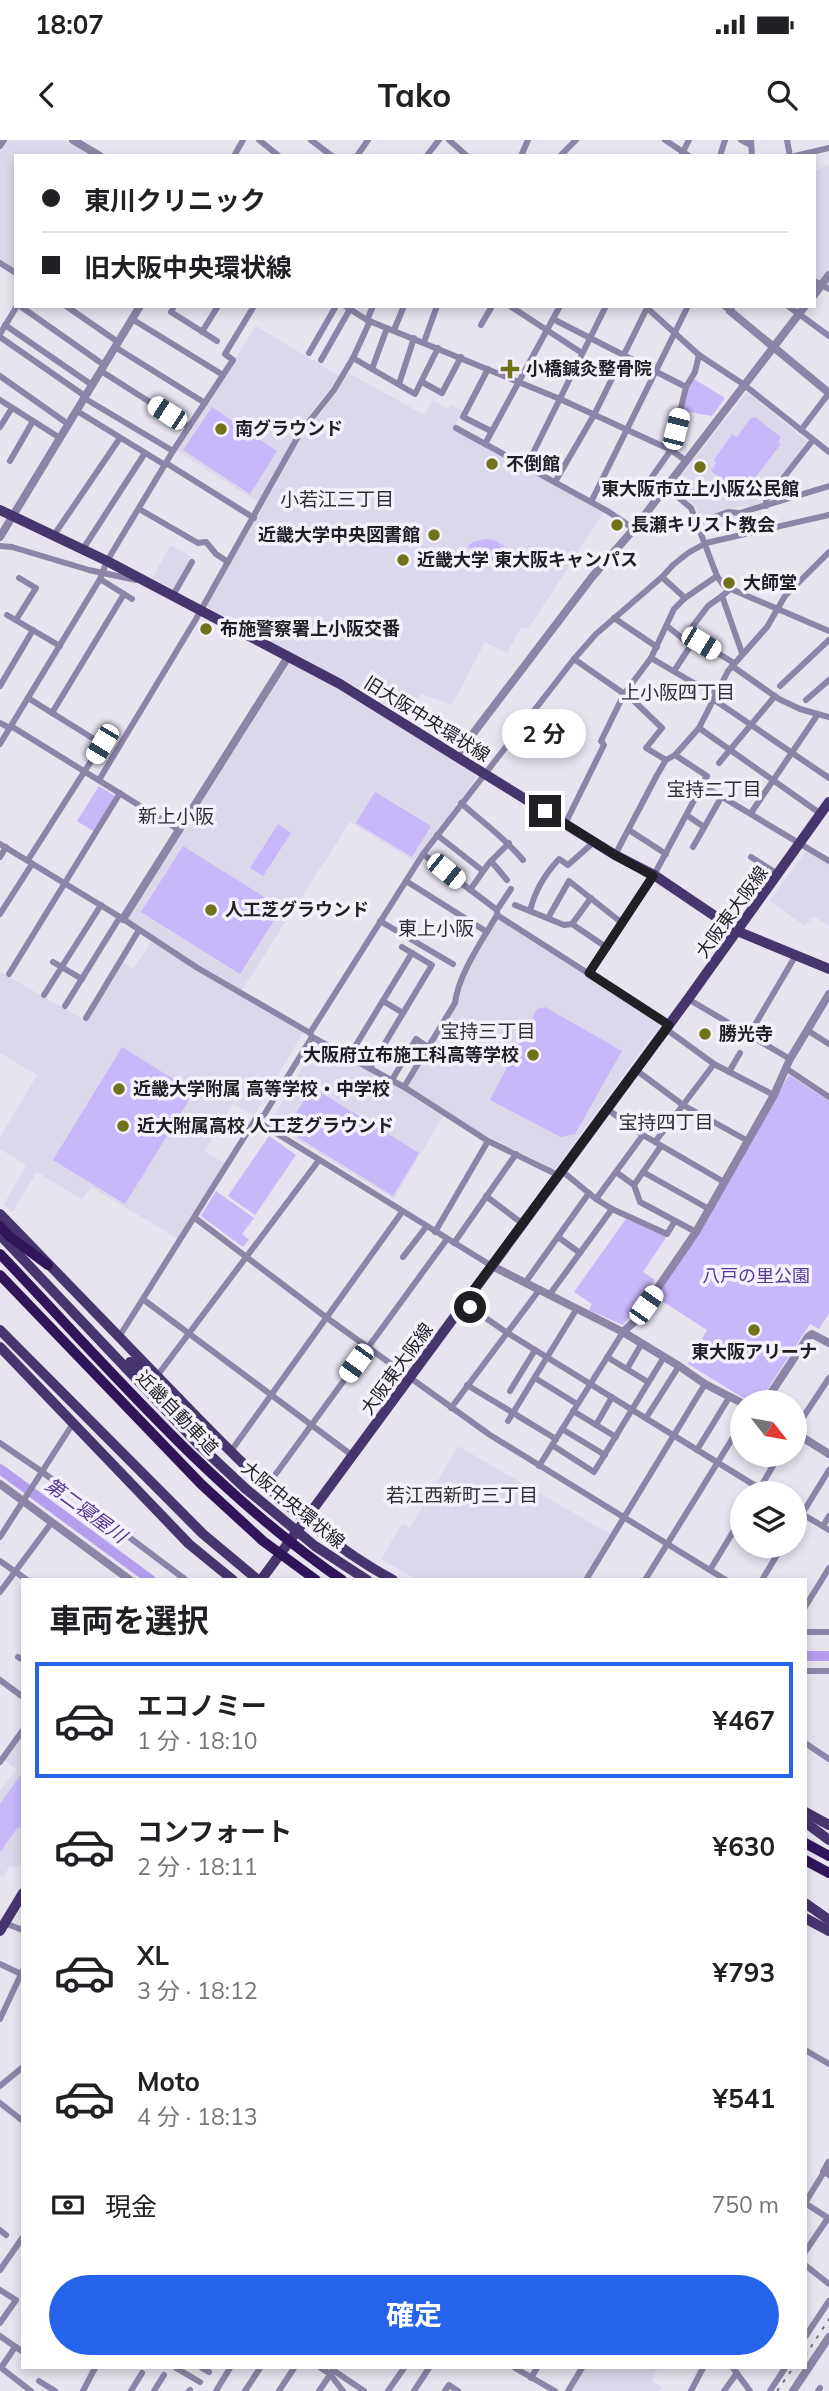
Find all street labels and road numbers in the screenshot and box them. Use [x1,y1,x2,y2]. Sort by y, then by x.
street label: 旧大阪中央環状線 [360,671,494,766]
street label: 大阪東大阪線 [691,861,773,962]
street label: 大阪東大阪線 [356,1318,438,1419]
street label: 近畿自動車道 [132,1366,223,1459]
street label: 大阪中央環状線 [237,1456,350,1553]

